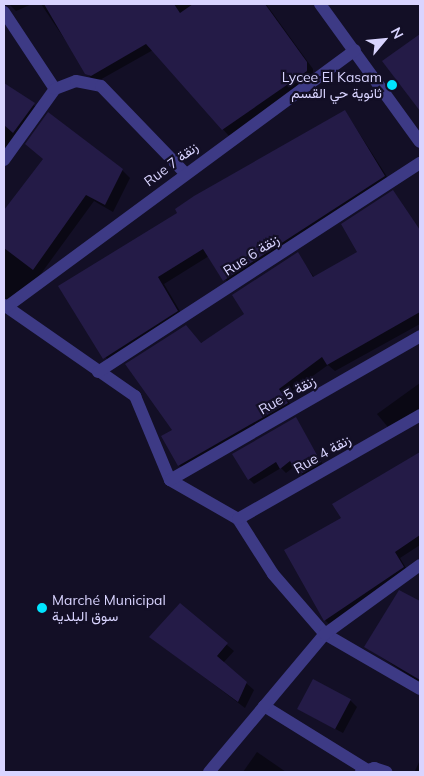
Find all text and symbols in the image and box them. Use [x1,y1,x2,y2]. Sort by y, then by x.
north arrow [359,15,409,65]
text: N [387,24,408,42]
place label: Lycee El Kasam ثانوية حي القسم [282,69,382,102]
marker: Lycee El Kasam ثانوية حي القسم [386,79,398,91]
street label: Rue 7 زنقة [141,138,201,190]
street label: Rue 6 زنقة [220,231,282,279]
street label: Rue 5 زنقة [255,372,319,418]
street label: Rue 4 زنقة [290,431,354,477]
place label: Marché Municipal سوق البلدية [52,592,166,624]
marker: Marché Municipal سوق البلدية [36,602,48,614]

